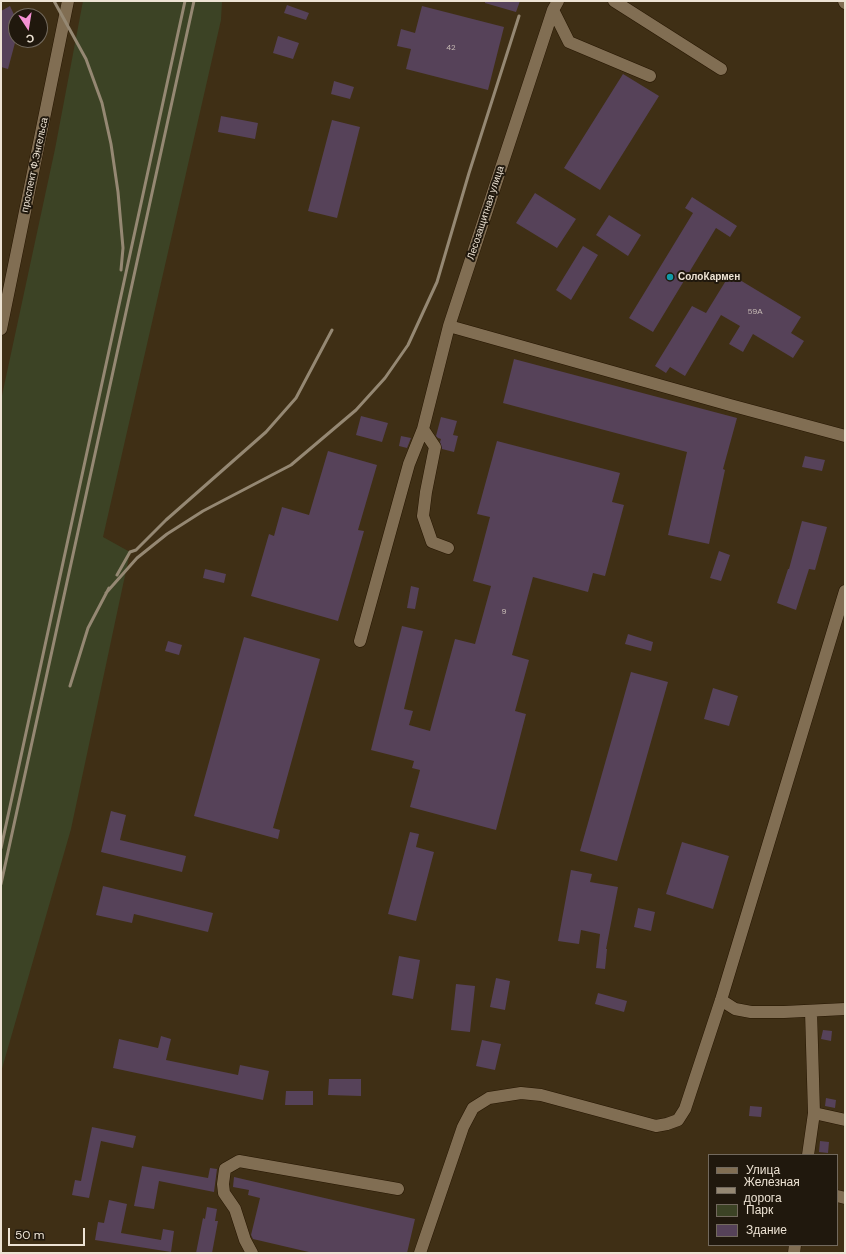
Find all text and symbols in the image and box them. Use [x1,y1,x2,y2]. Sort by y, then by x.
north arrow [8,8,48,48]
text: С [25,31,36,46]
house number: 42 [446,43,456,53]
street label: проспект Ф.Энгельса [19,116,51,214]
street label: Лесозащитная улица [465,165,507,261]
place label: СолоКармен [678,271,740,283]
marker: СолоКармен [665,272,675,282]
house number: 59А [747,307,763,317]
house number: 9 [501,607,507,617]
legend [708,1154,838,1246]
text: Улица [746,1162,780,1178]
text: Железная дорога [744,1174,800,1206]
text: Парк [746,1202,773,1218]
scale bar [10,1220,87,1246]
text: Здание [746,1222,787,1238]
text: 50 m [15,1227,44,1243]

